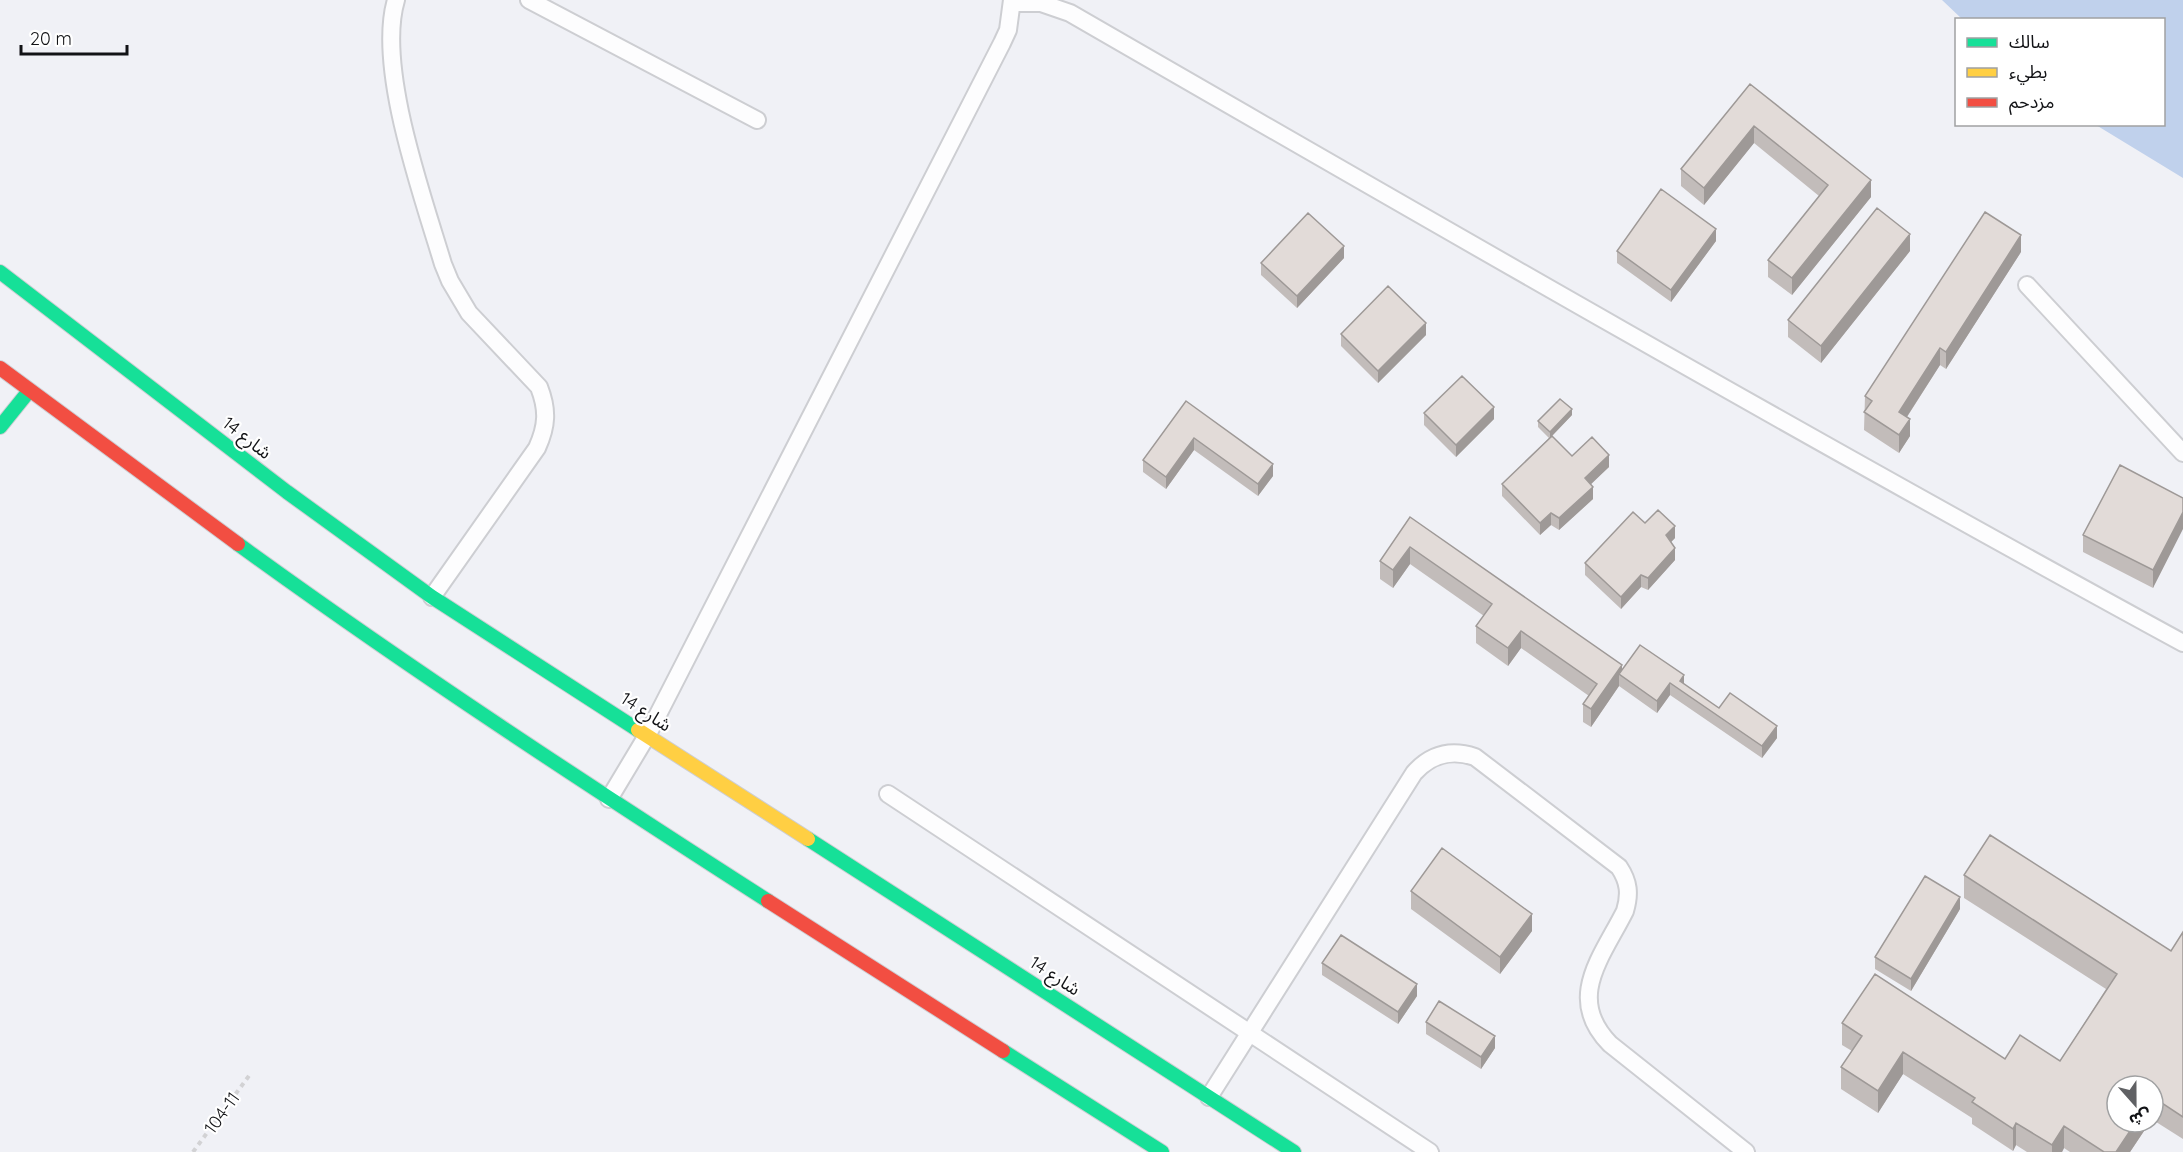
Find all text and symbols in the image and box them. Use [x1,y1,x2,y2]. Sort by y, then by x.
scale bar [21,18,128,56]
legend [1955,18,2165,126]
text: 20 m [30,27,72,50]
text: سالك [2009,30,2050,53]
text: بطيء [2009,60,2047,85]
text: مزدحم [2009,90,2054,115]
street label: شارع 14 [216,411,276,466]
street label: شارع 14 [615,687,676,739]
street label: شارع 14 [1024,951,1085,1003]
north arrow [2105,1074,2165,1134]
street label: 104-11 [199,1087,245,1138]
text: ش [2126,1105,2154,1131]

